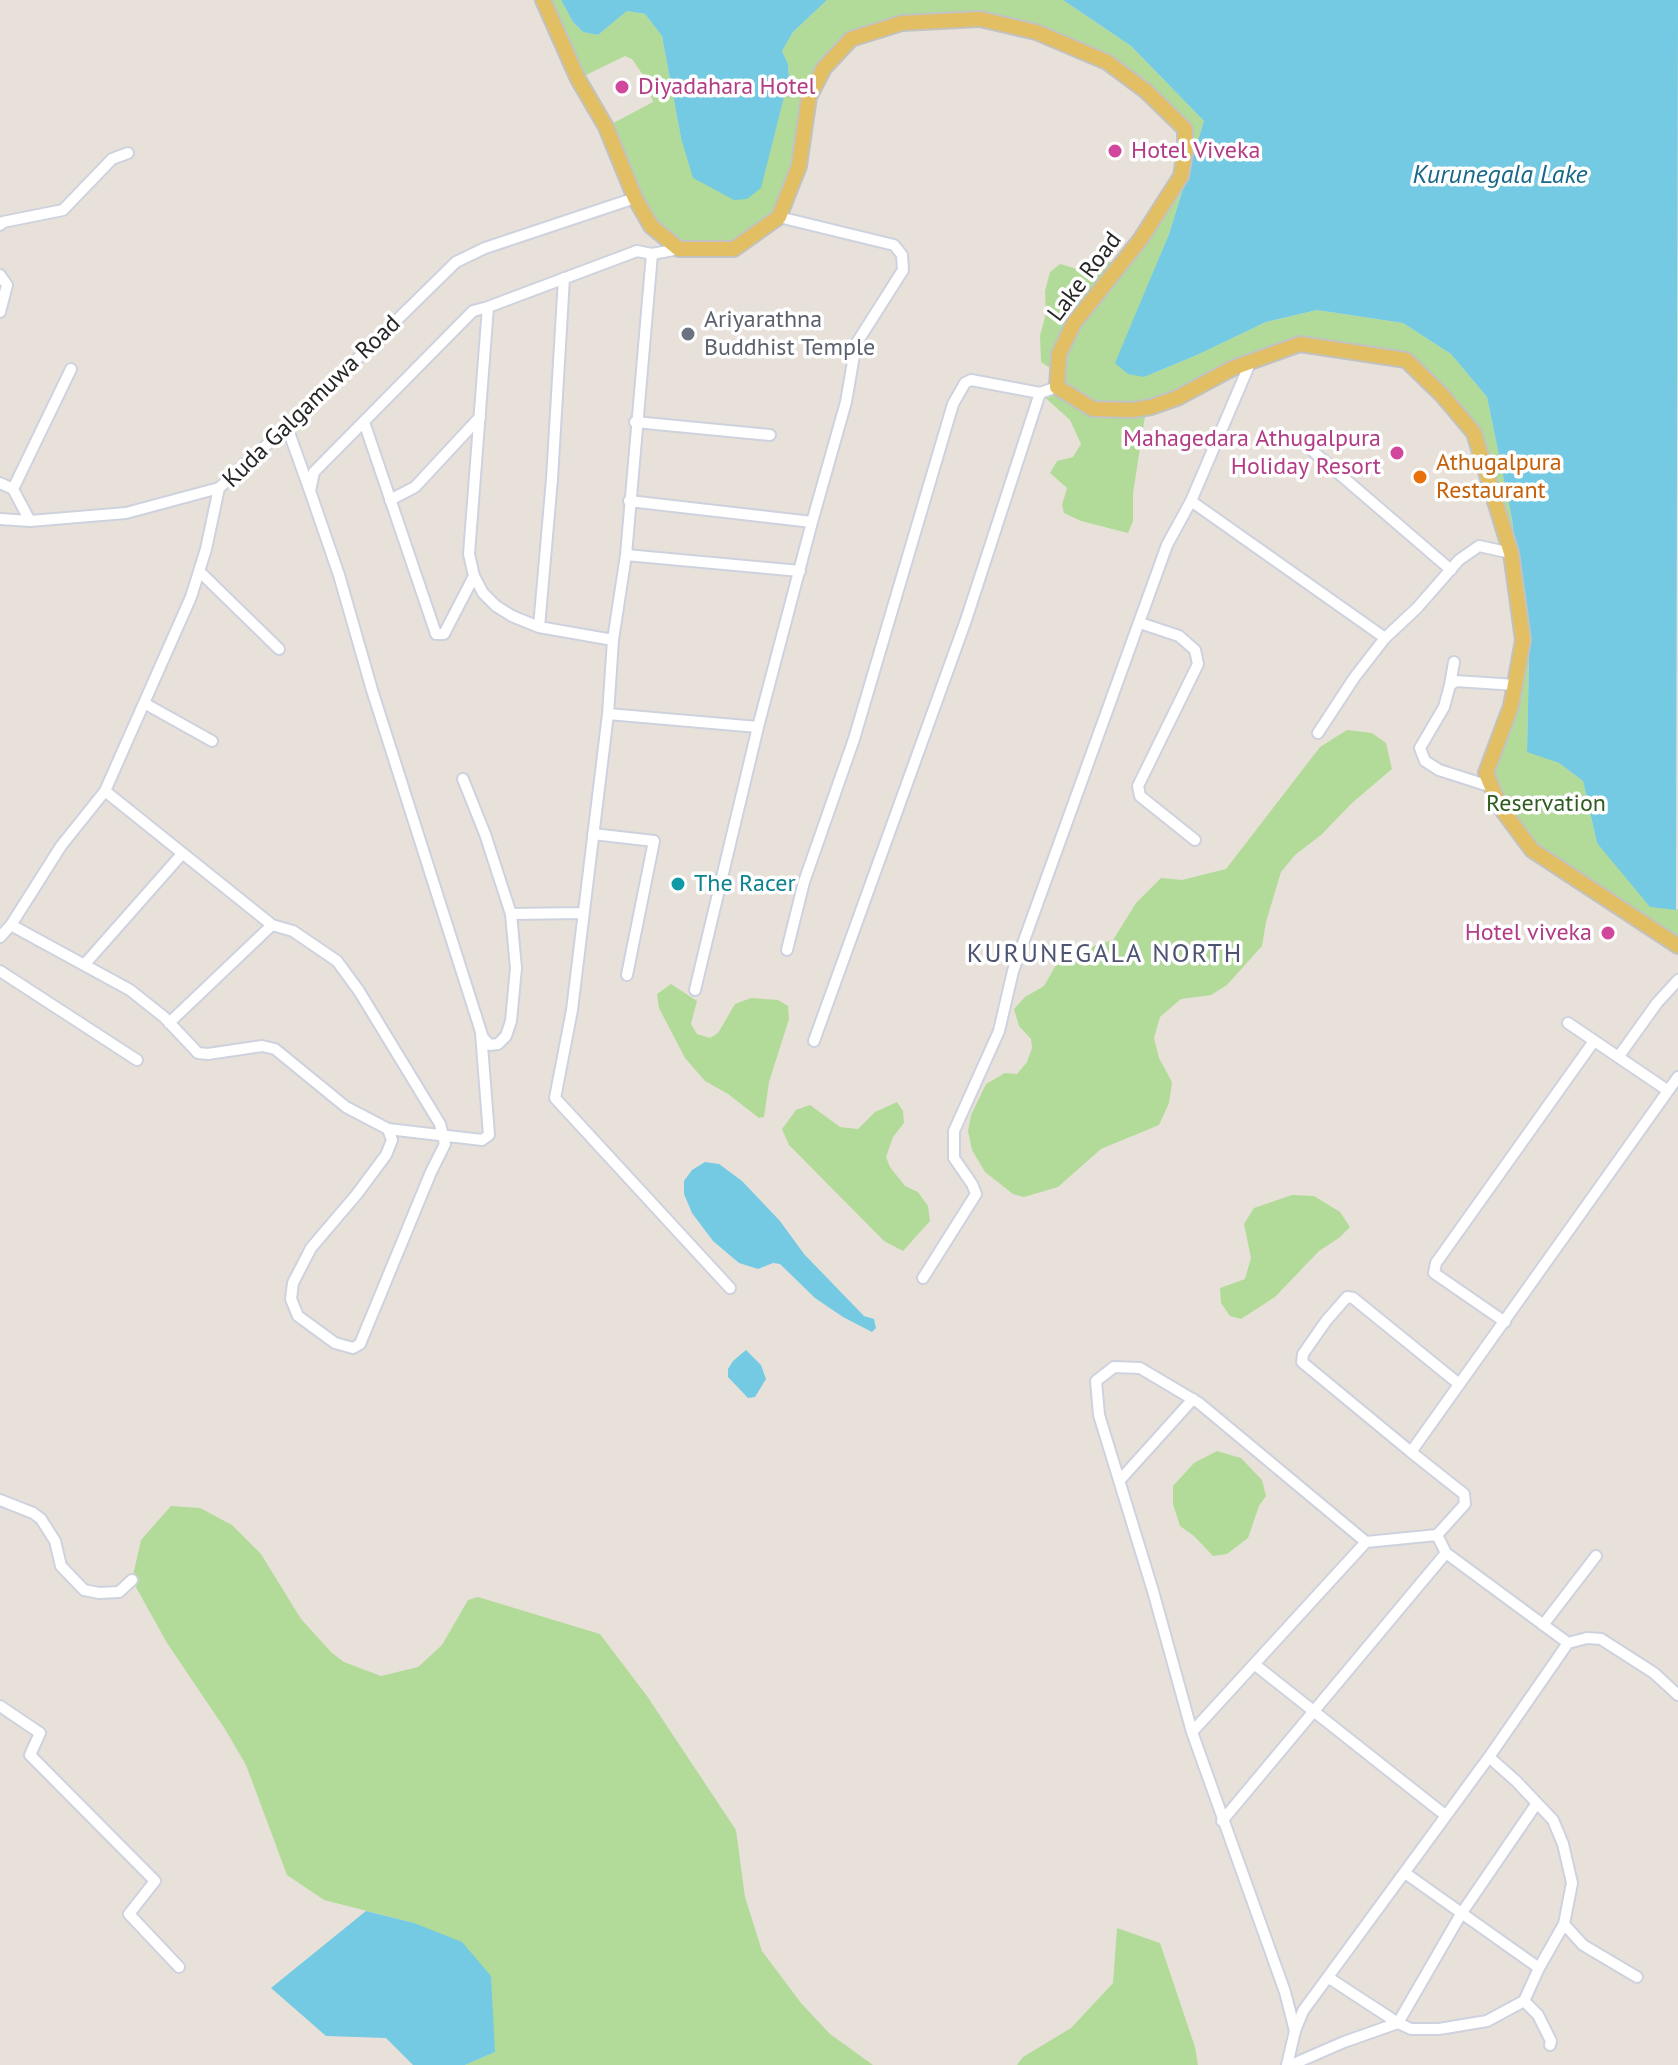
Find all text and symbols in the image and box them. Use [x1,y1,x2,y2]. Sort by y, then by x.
place label: Diyadahara Hotel [638,73,816,101]
marker: Diyadahara Hotel [613,78,631,96]
place label: Hotel Viveka [1131,137,1260,165]
marker: Hotel Viveka [1106,142,1124,160]
water label: Kurunegala Lake [1412,160,1588,192]
street label: Lake Road [1042,227,1128,327]
place label: Ariyarathna Buddhist Temple [704,306,875,362]
street label: Kuda Galgamuwa Road [217,310,407,494]
marker: Ariyarathna Buddhist Temple [679,325,697,343]
place label: Mahagedara Athugalpura Holiday Resort [1123,425,1381,481]
marker: Mahagedara Athugalpura Holiday Resort [1388,444,1406,462]
place label: Athugalpura Restaurant [1436,449,1562,505]
marker: Athugalpura Restaurant [1411,468,1429,486]
park label: Reservation [1486,790,1606,818]
place label: The Racer [694,870,796,898]
marker: The Racer [669,875,687,893]
place label: Hotel viveka [1465,919,1592,947]
marker: Hotel viveka [1599,924,1617,942]
district label: KURUNEGALA NORTH [967,939,1243,971]

